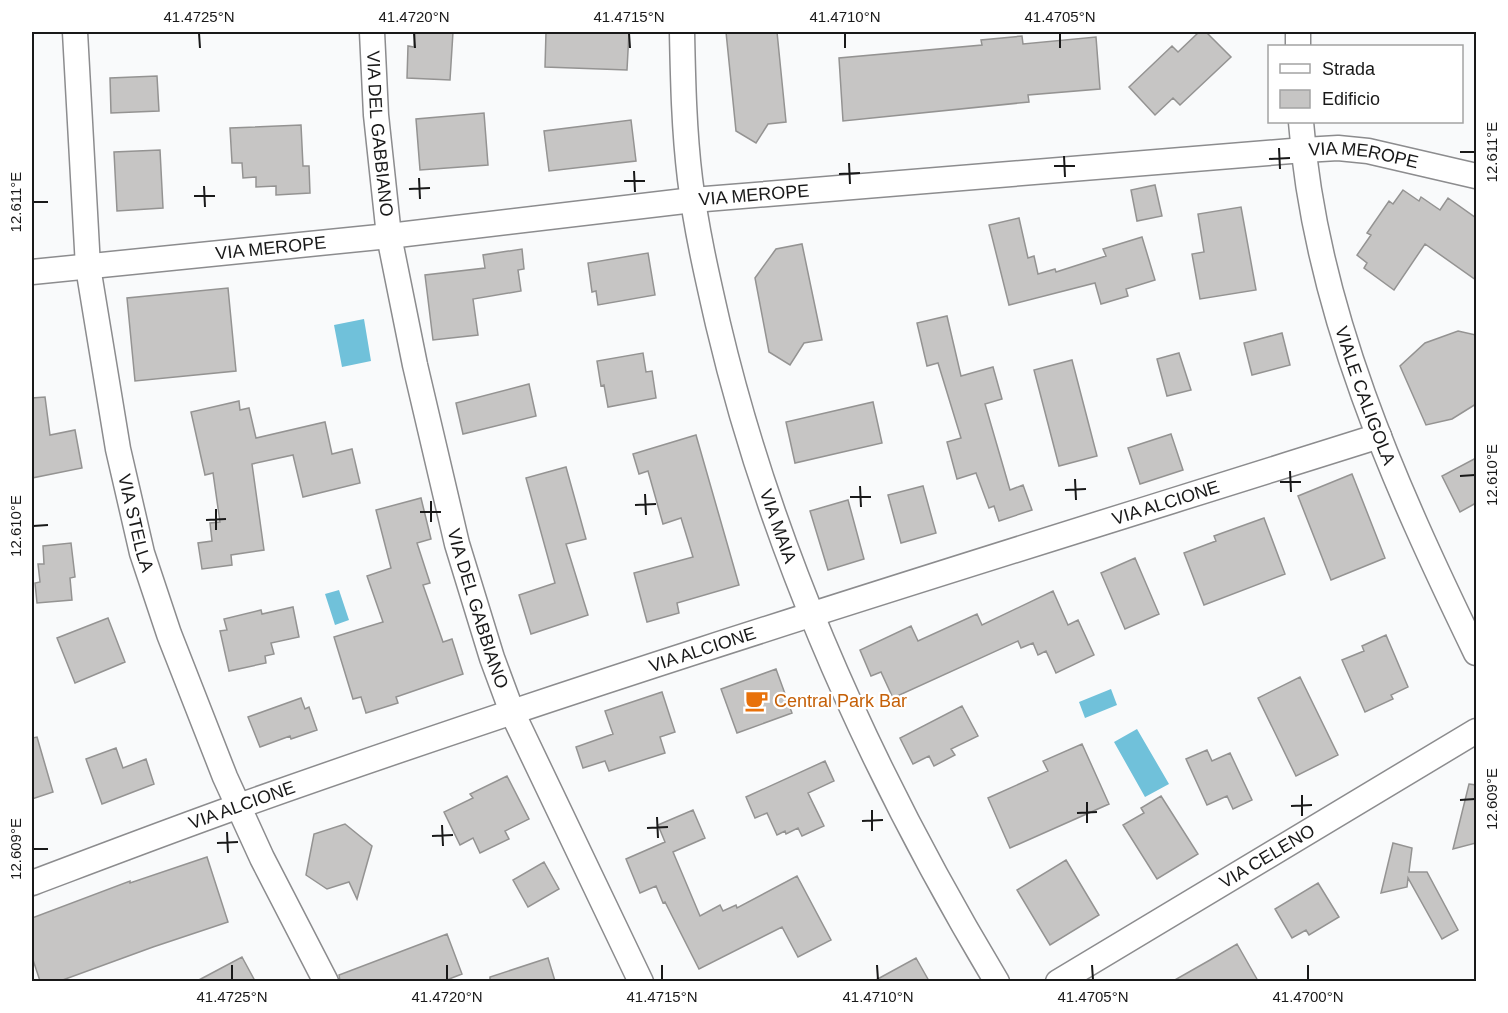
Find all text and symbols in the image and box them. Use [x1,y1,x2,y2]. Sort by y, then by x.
text: 41.4725°N [163,8,235,25]
text: 41.4720°N [378,8,450,25]
text: 41.4715°N [593,8,665,25]
text: 41.4710°N [809,8,881,25]
text: 41.4705°N [1024,8,1096,25]
legend [1268,45,1463,123]
street label: VIA DEL GABBIANO [363,50,397,218]
text: Strada [1322,59,1376,79]
text: Edificio [1322,89,1380,109]
text: 12.611°E [1483,122,1500,182]
street label: VIA MEROPE [1308,138,1420,172]
text: 12.611°E [7,172,24,232]
street label: VIA MEROPE [698,181,810,210]
street label: VIA MEROPE [215,232,327,263]
street label: VIALE CALIGOLA [1331,324,1399,468]
text: 12.610°E [1483,444,1500,506]
street label: VIA STELLA [114,472,158,575]
street label: VIA ALCIONE [1110,477,1222,529]
street label: VIA MAIA [756,487,800,566]
text: 12.610°E [7,495,24,557]
street label: VIA DEL GABBIANO [444,527,512,691]
street label: VIA ALCIONE [646,623,758,676]
cafe icon: Central Park Bar [743,688,769,714]
place label: Central Park Bar [774,691,907,711]
text: 12.609°E [1483,768,1500,830]
street label: VIA ALCIONE [186,777,298,833]
text: 12.609°E [7,818,24,880]
street label: VIA CELENO [1216,820,1318,893]
text: 41.4725°N [196,988,268,1005]
text: 41.4720°N [411,988,483,1005]
text: 41.4715°N [626,988,698,1005]
text: 41.4710°N [842,988,914,1005]
text: 41.4705°N [1057,988,1129,1005]
text: 41.4700°N [1272,988,1344,1005]

